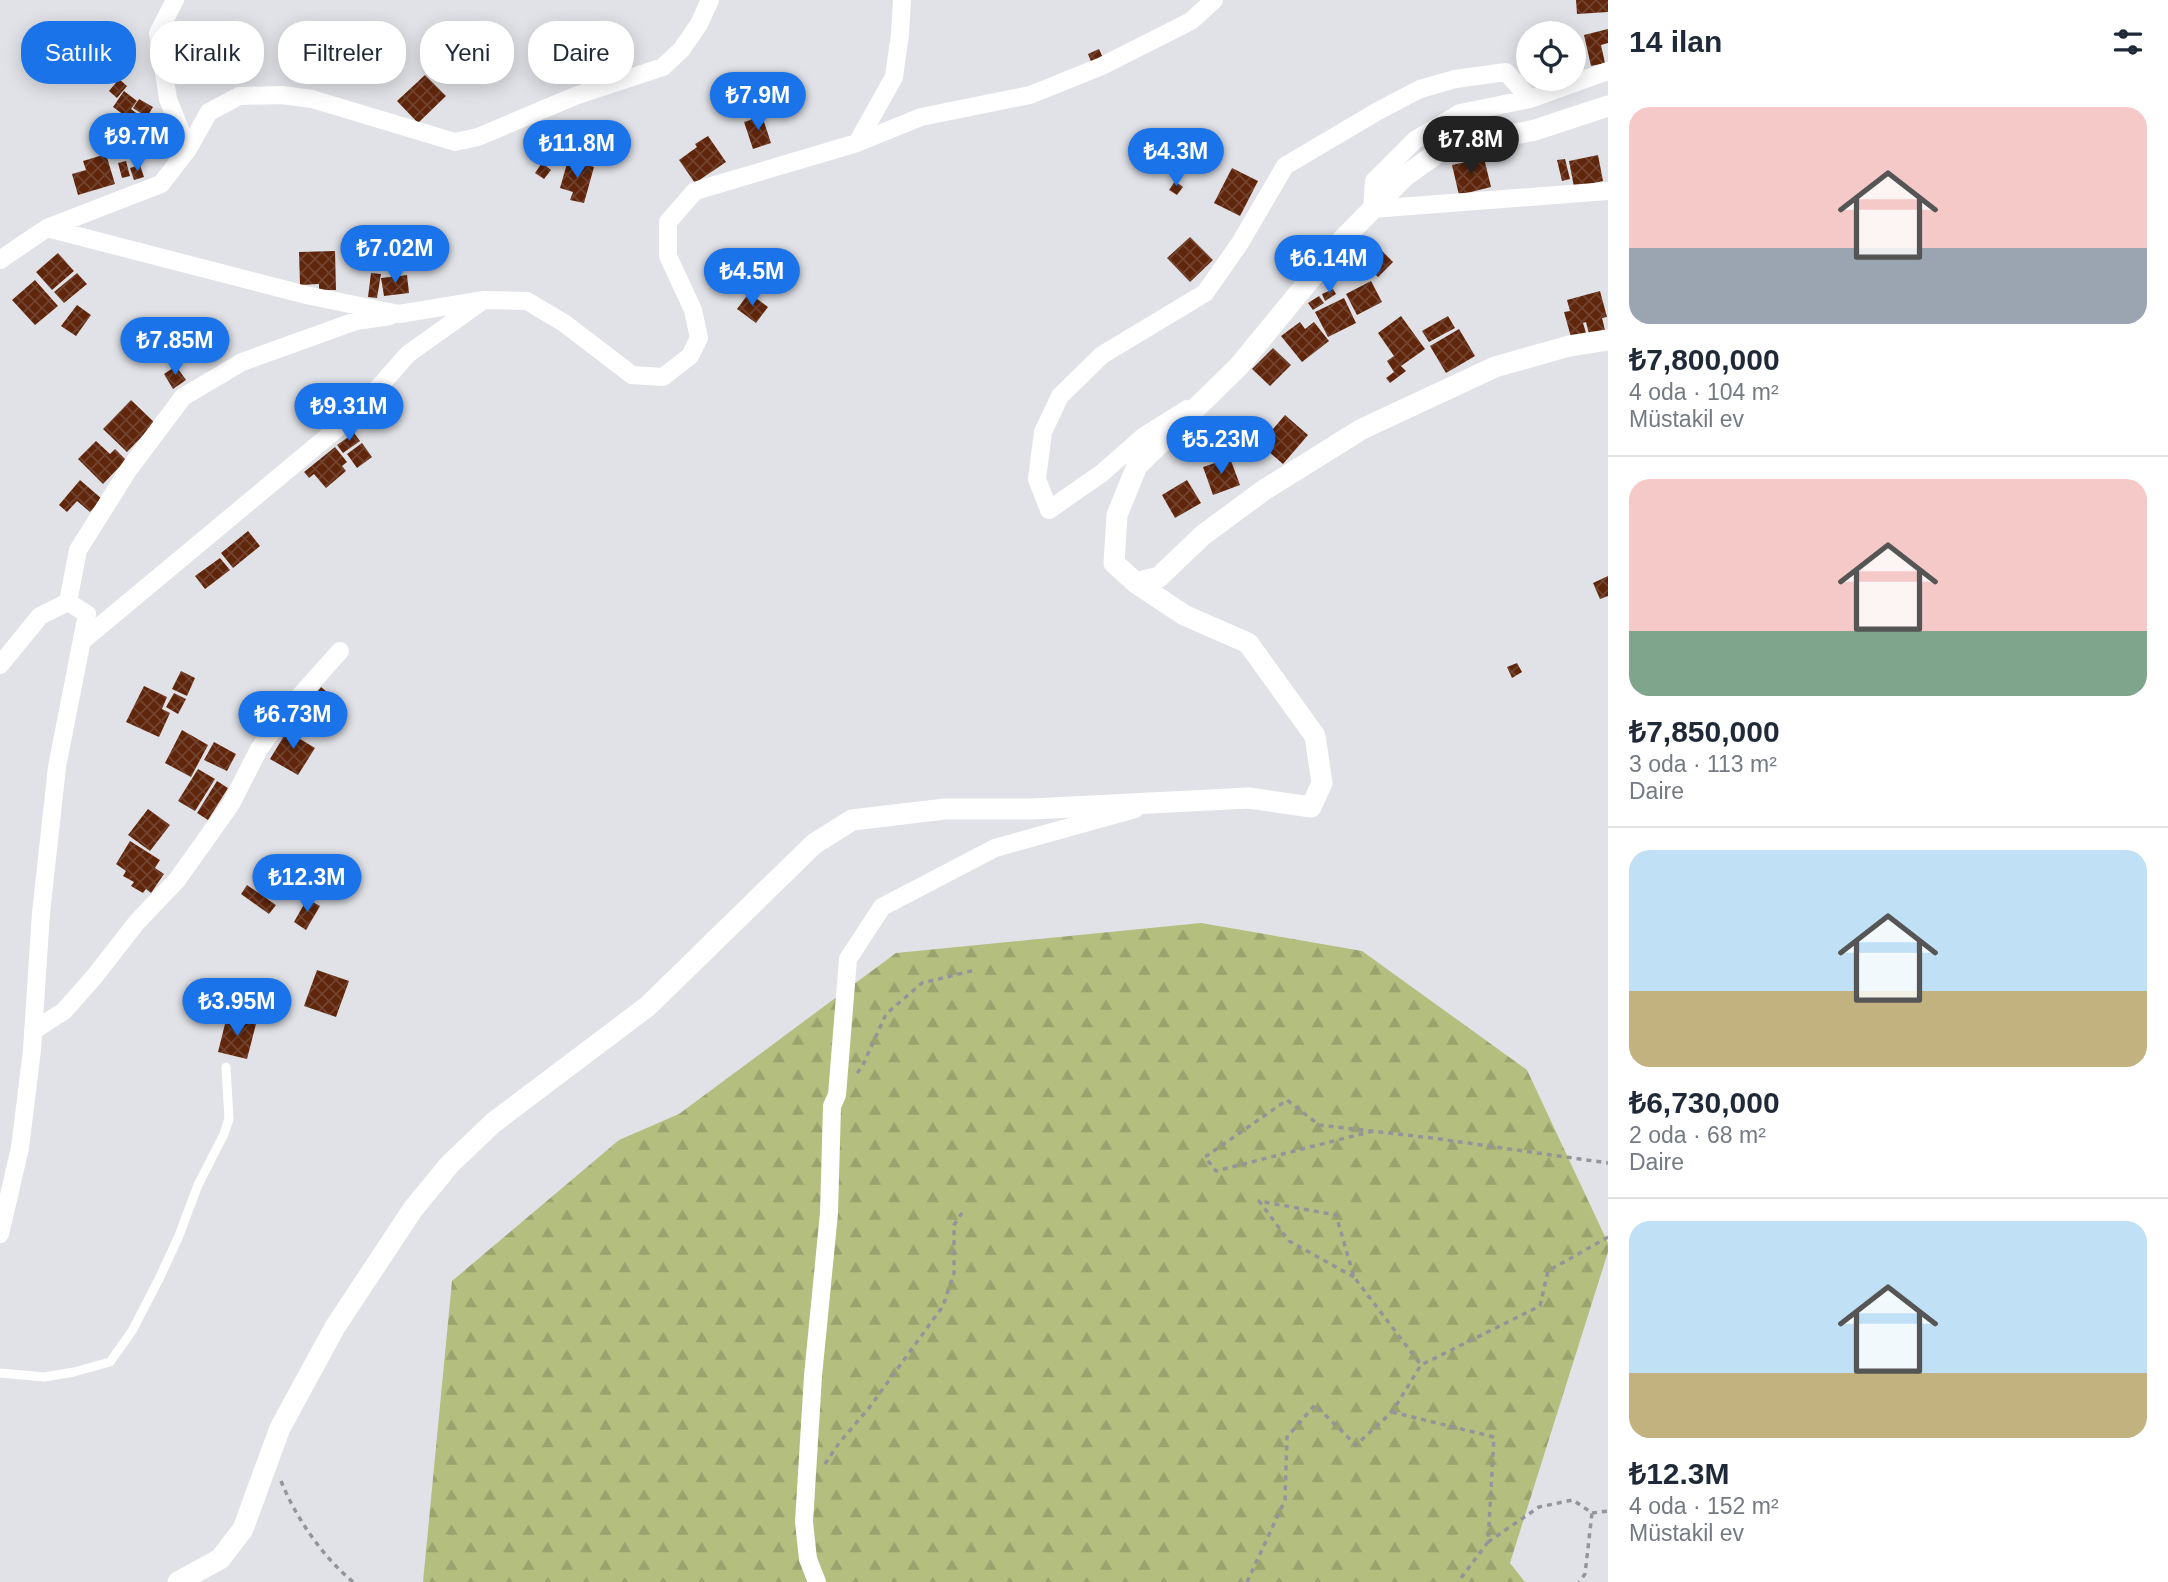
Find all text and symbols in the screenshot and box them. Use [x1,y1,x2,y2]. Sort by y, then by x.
chip: Satılık [21,21,136,84]
chip: Kiralık [150,21,264,84]
chip: Filtreler [278,21,406,84]
chip: Yeni [420,21,514,84]
chip: Daire [528,21,634,84]
map controls [1516,21,1586,91]
button: locate [1516,21,1586,91]
icon: filters [2109,23,2147,61]
text: 14 ilan [1629,25,1722,58]
pin: ₺7.9M [709,72,807,132]
text: ₺7.9M [726,82,790,108]
pin: ₺9.7M [88,114,186,173]
pin: ₺7.8M [1422,116,1520,176]
pin: ₺11.8M [520,120,634,180]
text: ₺9.7M [105,123,169,149]
text: ₺7.8M [1439,126,1503,152]
pin: ₺4.3M [1127,128,1225,188]
text: ₺11.8M [539,130,615,156]
text: ₺4.3M [1144,138,1208,164]
icon: home [1825,152,1951,278]
pin: ₺7.02M [338,226,452,285]
text: ₺7.02M [356,235,434,261]
pin: ₺6.14M [1272,236,1386,295]
text: ₺6.14M [1290,245,1368,271]
pin: ₺4.5M [703,248,801,308]
text: ₺4.5M [720,258,784,284]
pin: ₺7.85M [118,318,232,377]
text: ₺7.85M [136,327,214,353]
text: ₺7,800,000 [1629,343,1780,376]
text: 4 oda · 104 m² [1629,379,1779,405]
pin: ₺9.31M [292,384,406,443]
text: ₺9.31M [310,393,388,419]
text: Müstakil ev [1629,406,1744,432]
pin: ₺5.23M [1164,416,1278,476]
text: ₺5.23M [1182,426,1260,452]
icon: home [1825,524,1951,650]
pin: ₺6.73M [236,692,350,751]
text: ₺6.73M [254,701,332,727]
text: ₺7,850,000 [1629,715,1780,748]
text: 3 oda · 113 m² [1629,751,1777,777]
text: Daire [1629,778,1684,804]
pin: ₺12.3M [250,855,364,914]
text: ₺12.3M [268,864,346,890]
icon: home [1825,895,1951,1021]
pin: ₺3.95M [180,978,294,1038]
text: ₺3.95M [198,988,276,1014]
text: ₺6,730,000 [1629,1086,1780,1119]
text: 2 oda · 68 m² [1629,1122,1766,1148]
text: Daire [1629,1149,1684,1175]
icon: home [1825,1266,1951,1392]
text: ₺12.3M [1629,1457,1730,1490]
text: 4 oda · 152 m² [1629,1493,1779,1519]
text: Müstakil ev [1629,1520,1744,1546]

